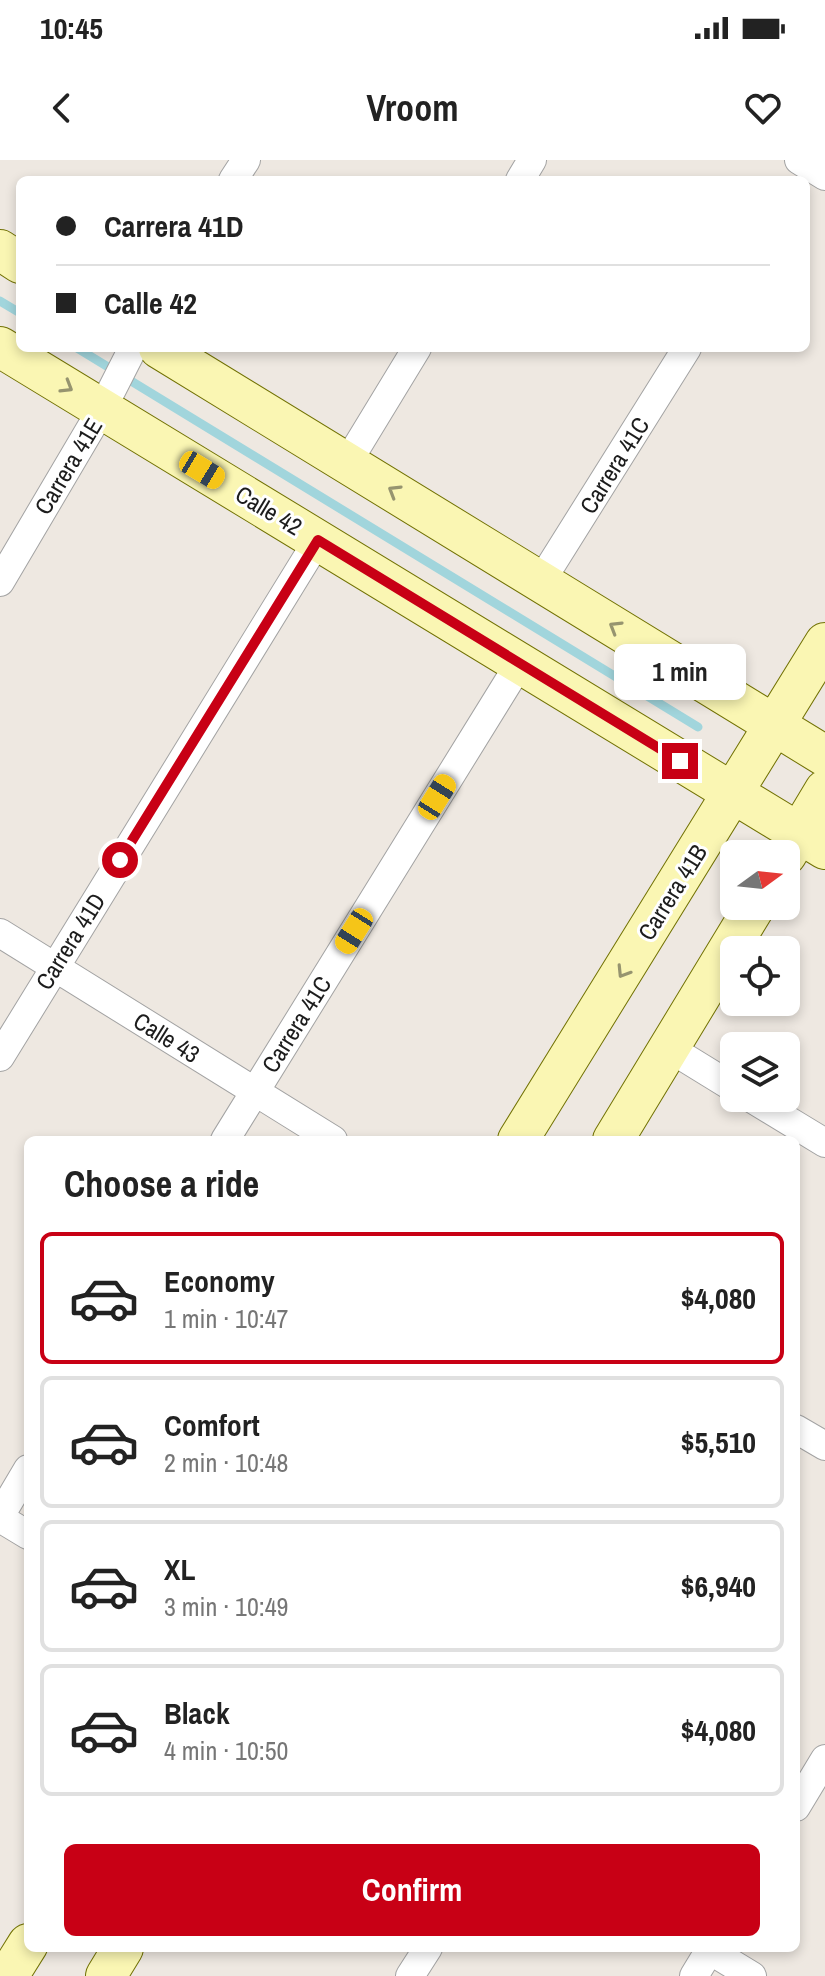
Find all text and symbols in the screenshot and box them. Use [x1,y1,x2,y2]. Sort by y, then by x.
text: 10:45 [40,8,103,48]
text: Vroom [367,84,458,132]
icon: back [40,86,84,130]
icon: heart [741,86,785,130]
text: Carrera 41D [104,206,243,246]
text: Calle 42 [104,283,197,323]
one-way arrow [58,378,73,393]
street label: Carrera 41C [572,411,656,519]
street label: Carrera 41E [27,412,109,520]
car [175,447,229,493]
street label: Calle 42 [230,478,308,542]
one-way arrow [388,486,402,501]
one-way arrow [609,621,624,637]
callout: 1 min [614,645,746,701]
text: 1 min [652,654,708,689]
route end [662,743,698,779]
car [414,770,460,824]
street label: Carrera 41B [630,838,714,946]
north arrow [720,840,800,920]
map controls [720,840,800,1112]
route start [102,842,138,878]
street label: Carrera 41D [28,887,112,995]
car [331,904,377,958]
button: locate [720,936,800,1016]
one-way arrow [617,963,633,978]
street label: Carrera 41C [254,970,338,1078]
street label: Calle 43 [128,1004,206,1070]
button: layers [720,1032,800,1112]
text: Choose a ride [64,1160,259,1208]
text: Economy [164,1261,275,1301]
icon: car [68,1262,140,1334]
text: $4,080 [681,1278,756,1318]
text: 1 min · 10:47 [164,1301,288,1336]
text: Comfort [164,1405,260,1445]
icon: car [68,1406,140,1478]
text: $5,510 [681,1422,756,1462]
text: 2 min · 10:48 [164,1445,288,1480]
text: XL [164,1549,195,1589]
icon: car [68,1550,140,1622]
text: $6,940 [681,1566,756,1606]
text: 3 min · 10:49 [164,1589,288,1624]
text: Black [164,1693,230,1733]
icon: car [68,1694,140,1766]
text: $4,080 [681,1710,756,1750]
text: 4 min · 10:50 [164,1733,288,1768]
button: Confirm [64,1844,760,1936]

